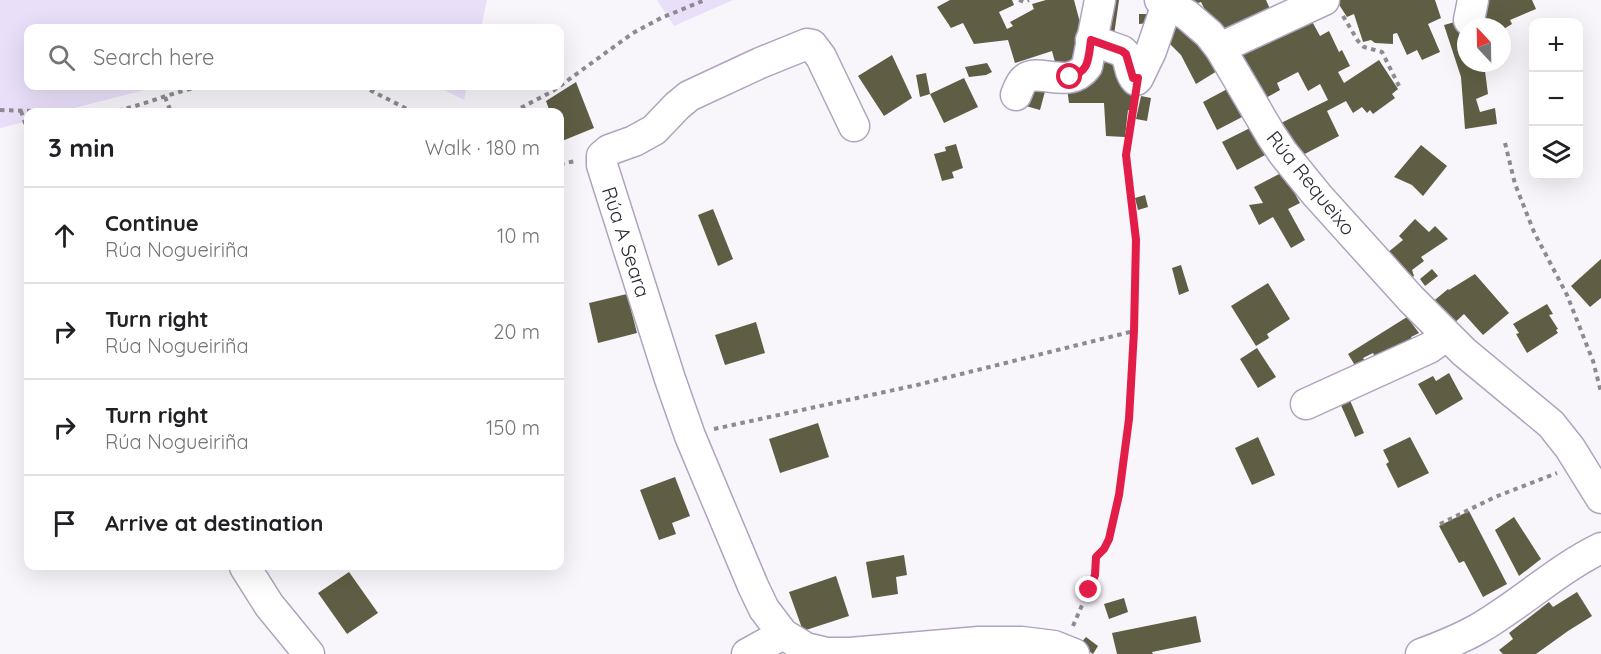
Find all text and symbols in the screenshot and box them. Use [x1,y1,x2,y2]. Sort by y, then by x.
north arrow [1457,18,1511,72]
map controls [1529,18,1583,180]
button: + [1529,18,1583,72]
search box [24,24,564,90]
icon: search [45,41,78,74]
text: Search here [93,43,214,71]
route start [1056,63,1082,89]
button: − [1529,72,1583,126]
street label: Rúa Requeixo [1262,125,1361,240]
button: layers [1529,126,1583,180]
text: 3 min [48,131,115,164]
text: Walk · 180 m [425,135,540,160]
street label: Rúa A Seara [597,183,656,300]
text: Continue [105,209,199,237]
icon: ahead [48,219,81,252]
text: 10 m [497,223,540,248]
text: Rúa Nogueiriña [105,237,249,262]
text: Turn right [105,305,209,333]
icon: right [48,315,81,348]
text: 20 m [493,319,540,344]
text: Rúa Nogueiriña [105,333,249,358]
text: Turn right [105,401,209,429]
icon: right [48,411,81,444]
text: 150 m [486,415,540,440]
text: Rúa Nogueiriña [105,429,249,454]
icon: arrive [48,507,81,540]
text: Arrive at destination [105,509,323,537]
route end [1075,576,1101,602]

